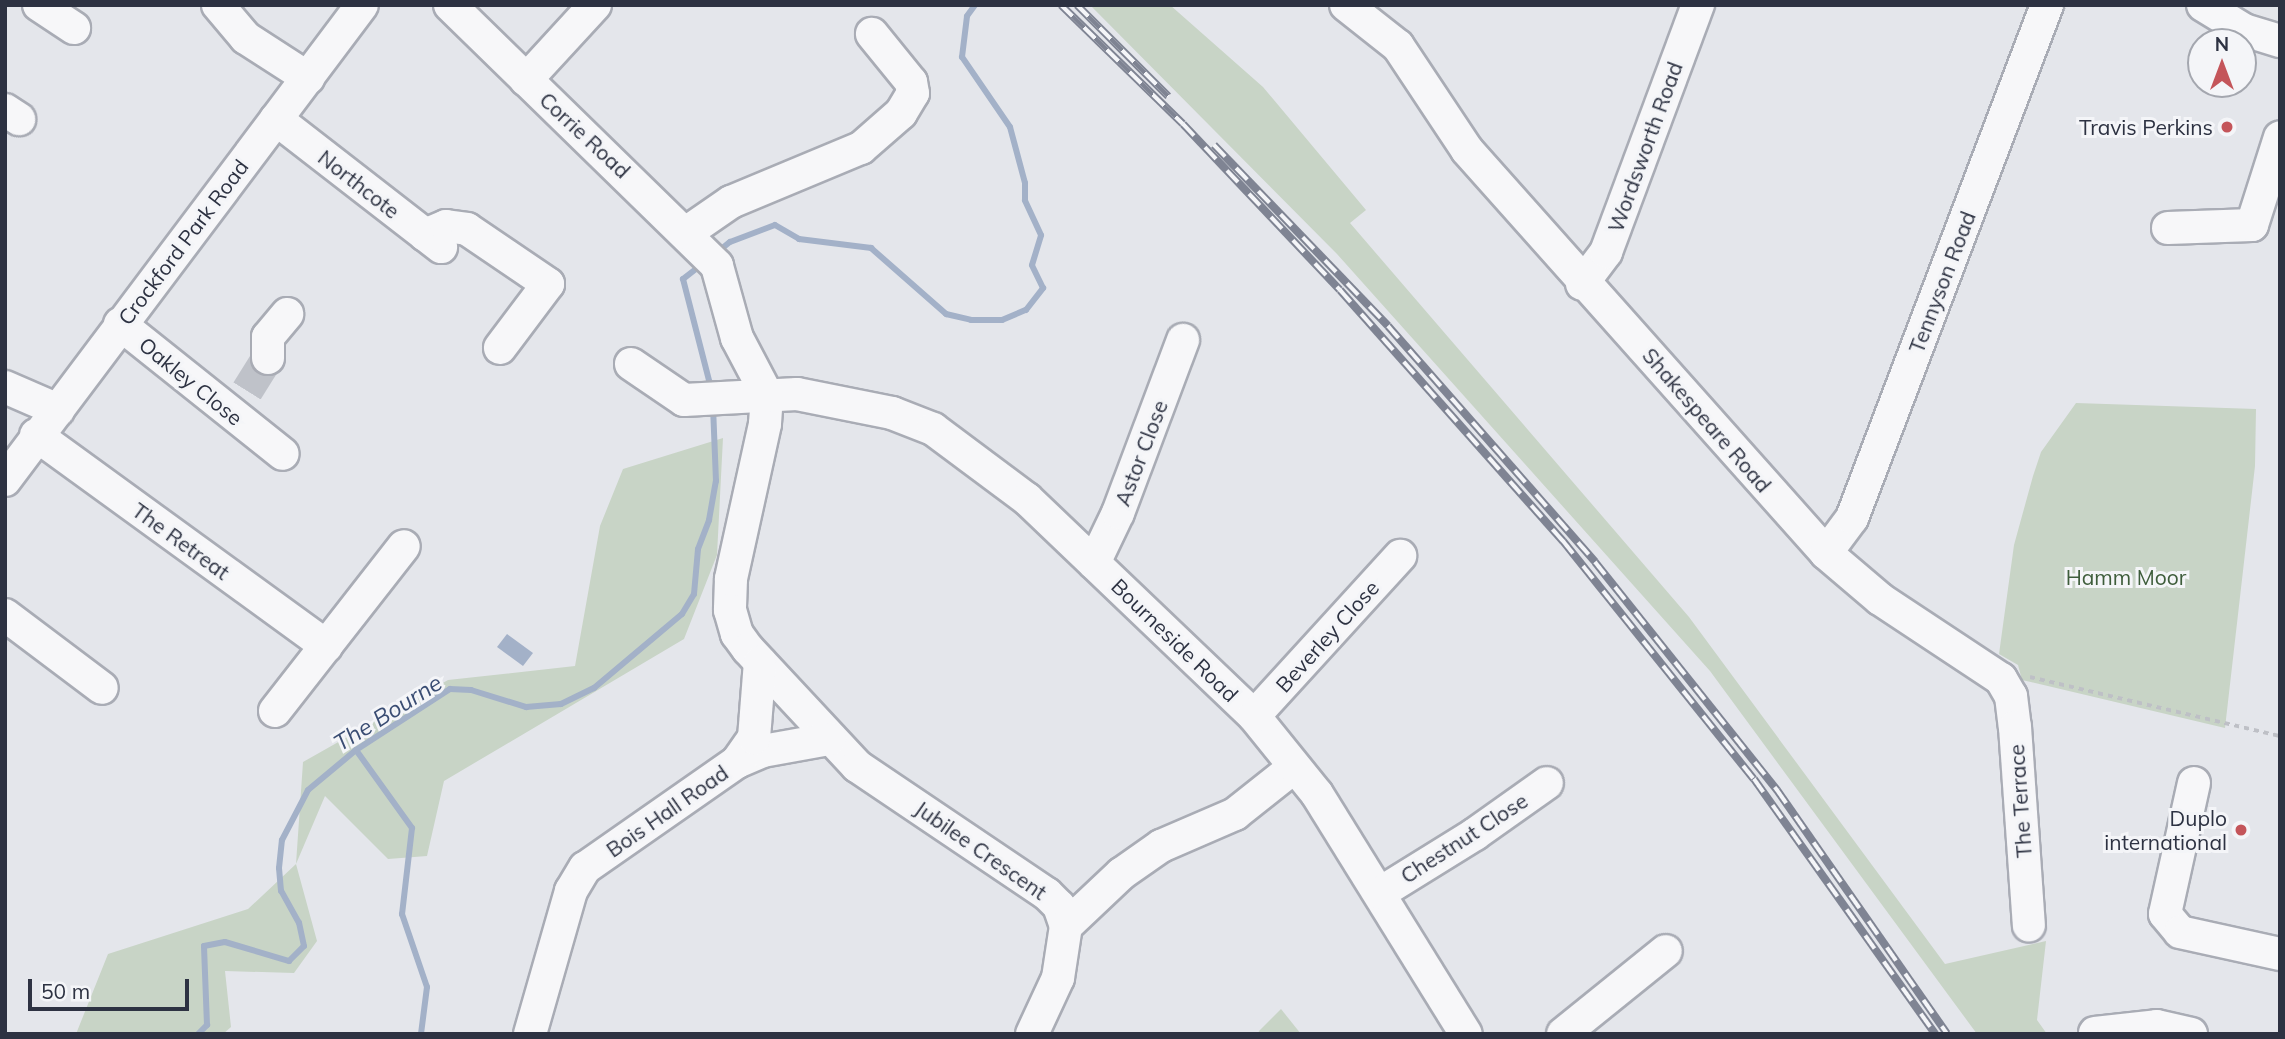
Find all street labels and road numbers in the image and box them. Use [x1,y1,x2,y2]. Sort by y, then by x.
street label: Wordsworth Road [1602,58,1688,236]
street label: Corrie Road [535,87,635,183]
street label: Northcote [313,144,405,224]
street label: Crockford Park Road [113,154,253,330]
street label: Tennyson Road [1903,208,1981,356]
street label: Oakley Close [134,332,248,430]
street label: Shakespeare Road [1638,343,1776,497]
street label: Astor Close [1109,397,1173,509]
street label: The Retreat [128,497,234,585]
street label: Bourneside Road [1106,573,1244,707]
street label: Beverley Close [1270,575,1384,697]
street label: The Terrace [2003,743,2037,859]
street label: Bois Hall Road [601,760,733,862]
street label: Chestnut Close [1396,788,1532,888]
street label: Jubilee Crescent [910,795,1052,905]

